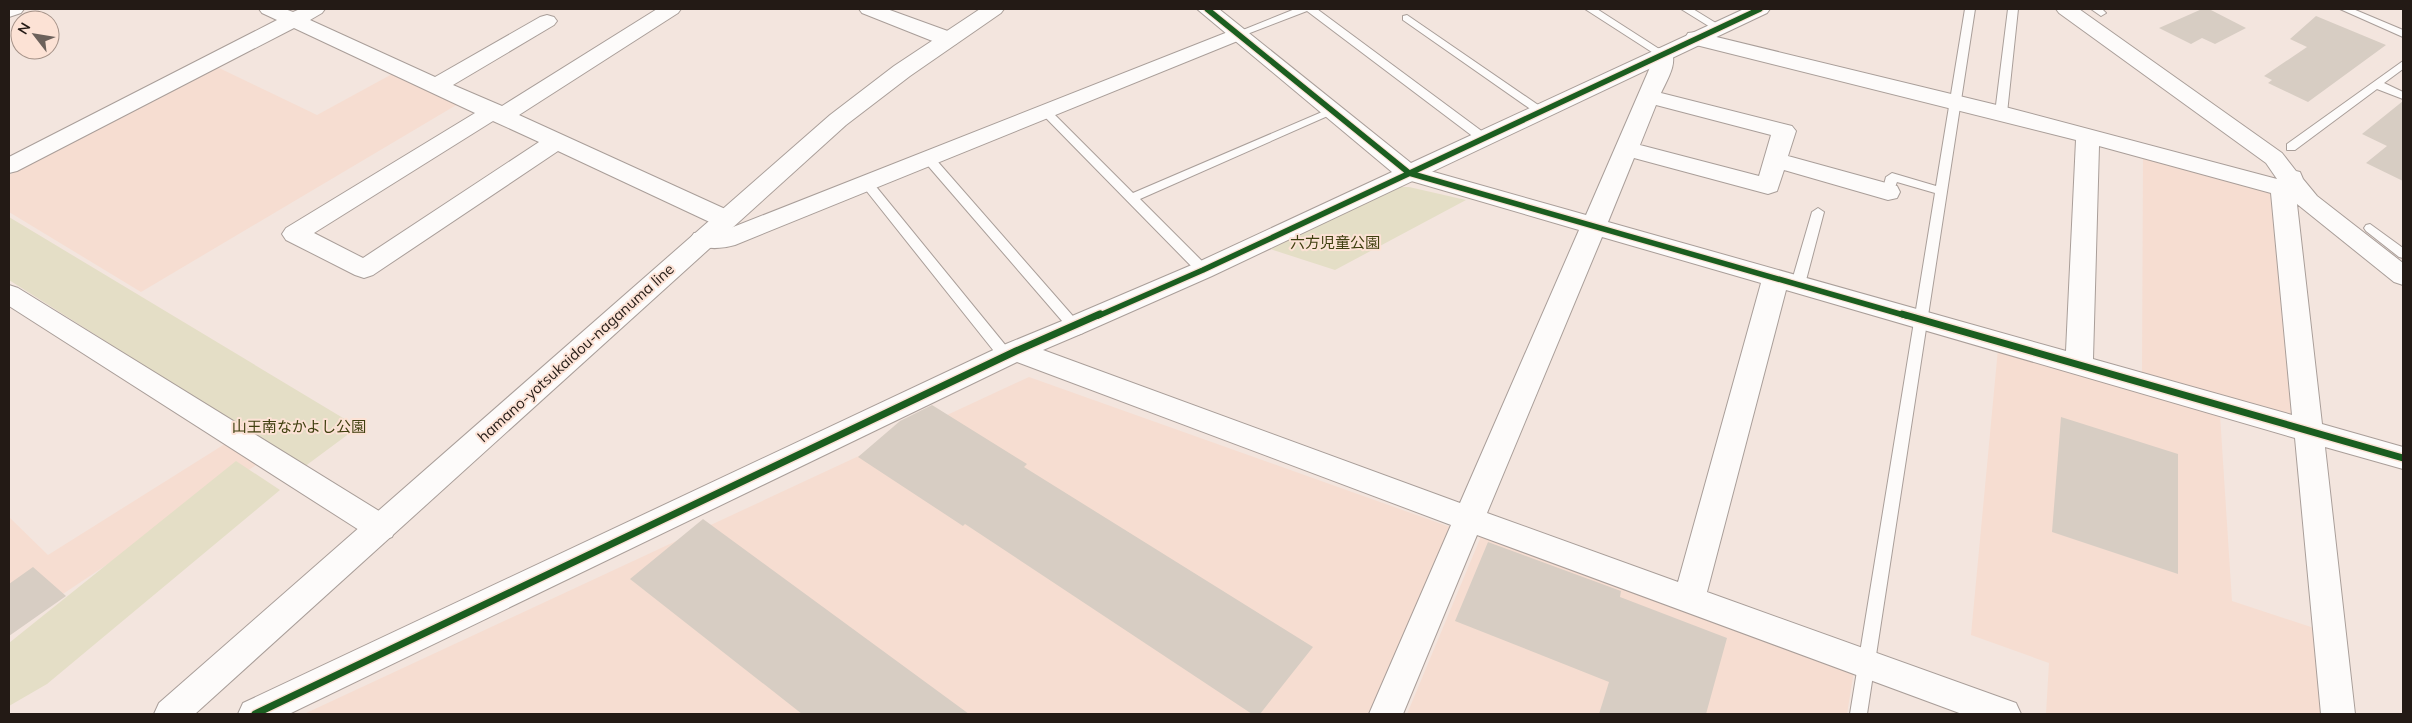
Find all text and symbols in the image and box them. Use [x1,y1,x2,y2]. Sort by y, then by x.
north arrow [10,10,60,60]
text: N [13,19,34,37]
park label: 六方児童公園 [1290,233,1380,252]
street label: hamano-yotsukaidou-naganuma line [474,259,678,446]
park label: 山王南なかよし公園 [232,417,366,436]

